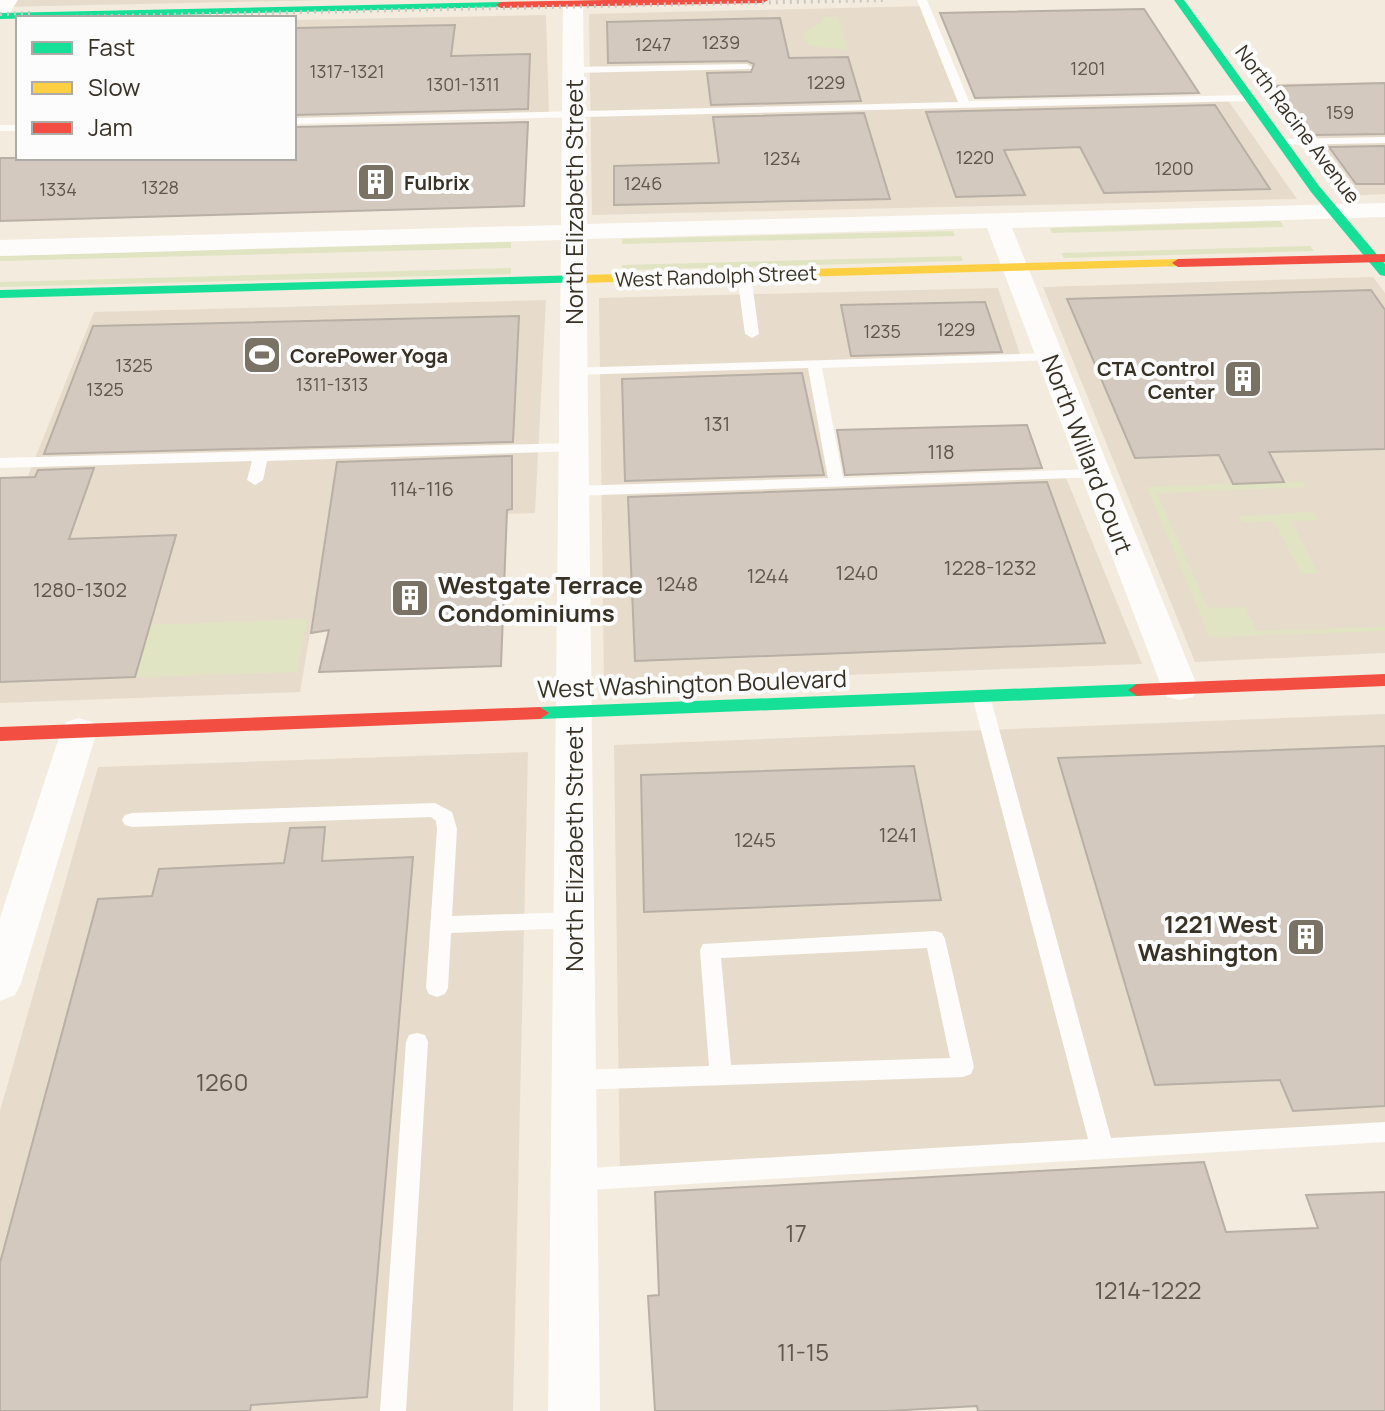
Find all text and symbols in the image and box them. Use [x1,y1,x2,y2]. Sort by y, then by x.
legend [16,16,296,160]
text: Fast [88,30,135,63]
house number: 1239 [702,30,740,54]
house number: 1247 [635,32,671,56]
street label: North Racine Avenue [1230,39,1366,209]
house number: 1201 [1070,56,1106,80]
house number: 1317-1321 [310,59,384,83]
text: Slow [88,70,141,103]
house number: 1229 [807,70,845,94]
house number: 1301-1311 [426,72,500,96]
street label: North Elizabeth Street [557,79,590,325]
house number: 159 [1326,100,1354,124]
text: Jam [88,110,133,143]
house number: 1220 [956,145,994,169]
house number: 1234 [763,146,801,170]
house number: 1200 [1154,156,1194,180]
building icon: Fulbrix [355,161,397,203]
place label: Fulbrix [404,169,470,196]
house number: 1246 [624,171,662,195]
house number: 1328 [141,175,179,199]
house number: 1334 [39,177,77,201]
street label: West Randolph Street [615,259,817,293]
house number: 1229 [937,317,975,341]
house number: 1235 [863,319,901,343]
sports icon: CorePower Yoga [241,334,283,376]
place label: CorePower Yoga [290,342,448,369]
street label: North Willard Court [1035,349,1141,559]
house number: 1325 [115,353,153,377]
place label: CTA Control Center [1097,355,1215,405]
building icon: CTA Control Center [1222,358,1264,400]
house number: 1311-1313 [296,372,368,396]
house number: 1325 [86,377,124,401]
house number: 131 [704,410,730,437]
house number: 118 [927,438,955,465]
house number: 114-116 [390,475,454,502]
house number: 1228-1232 [944,554,1036,581]
house number: 1240 [836,559,878,586]
house number: 1244 [747,562,789,589]
place label: Westgate Terrace Condominiums [438,568,643,629]
house number: 1248 [656,570,698,597]
house number: 1280-1302 [33,576,127,603]
building icon: Westgate Terrace Condominiums [389,577,431,619]
street label: West Washington Boulevard [537,661,847,705]
street label: North Elizabeth Street [557,726,590,972]
house number: 1241 [879,821,917,848]
house number: 1245 [734,826,776,853]
place label: 1221 West Washington [1138,907,1278,968]
building icon: 1221 West Washington [1285,916,1327,958]
house number: 1260 [196,1065,248,1098]
house number: 17 [785,1216,807,1249]
house number: 1214-1222 [1094,1273,1202,1306]
house number: 11-15 [777,1335,829,1368]

